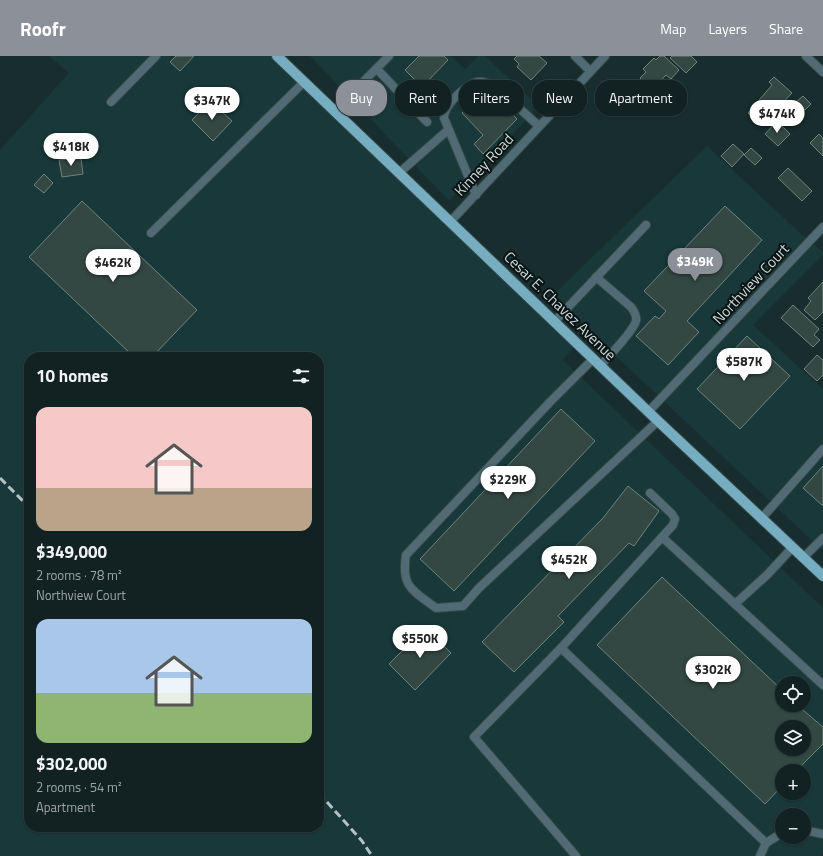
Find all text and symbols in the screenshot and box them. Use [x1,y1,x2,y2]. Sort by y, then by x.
text: Roofr [20,14,66,43]
text: Map [660,18,686,39]
text: Layers [708,18,747,39]
text: Share [769,18,803,39]
chip: Buy [336,80,387,116]
chip: Rent [395,80,451,116]
chip: Filters [459,80,524,116]
chip: New [532,80,587,116]
chip: Apartment [595,80,687,116]
pin: $347K [184,87,240,121]
text: $347K [194,90,230,110]
pin: $474K [749,100,805,134]
text: $474K [759,103,795,123]
street label: Kinney Road [448,128,519,201]
pin: $418K [43,133,99,167]
text: $418K [53,136,89,156]
street label: Northview Court [707,237,795,329]
street label: Cesar E. Chavez Avenue [499,246,622,366]
pin: $349K [667,248,723,282]
pin: $462K [85,249,141,283]
text: $349K [677,251,713,271]
text: $462K [95,252,131,272]
pin: $587K [716,348,772,382]
text: $587K [726,351,762,371]
text: 10 homes [36,363,108,389]
icon: filters [290,365,312,387]
icon: home [138,433,210,505]
pin: $229K [480,466,536,500]
text: $229K [490,469,526,489]
text: $349,000 [36,539,107,565]
pin: $452K [541,546,597,580]
text: $452K [551,549,587,569]
text: 2 rooms · 78 m² [36,565,122,585]
text: Northview Court [36,585,126,605]
pin: $550K [392,625,448,659]
text: $550K [402,628,438,648]
icon: home [138,645,210,717]
pin: $302K [685,656,741,690]
text: $302K [695,659,731,679]
map controls [775,676,811,844]
button: locate [775,676,811,712]
button: layers [775,720,811,756]
text: $302,000 [36,751,107,777]
button: + [775,764,811,800]
text: 2 rooms · 54 m² [36,777,122,797]
text: Apartment [36,797,95,817]
button: − [775,808,811,844]

